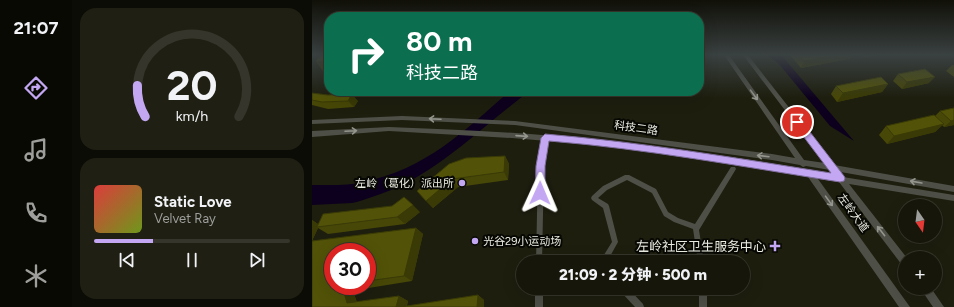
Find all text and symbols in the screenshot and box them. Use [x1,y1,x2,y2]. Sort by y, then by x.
text: 21:07 [13,17,59,39]
text: 80 m [406,24,472,58]
icon: right [340,28,392,80]
text: 20 [166,60,218,110]
text: 科技二路 [406,62,478,84]
icon: directions [22,74,50,102]
one-way arrow [750,89,758,100]
pin [780,105,814,139]
text: km/h [176,106,208,124]
icon: arrive [786,111,808,133]
one-way arrow [429,116,442,123]
street label: 科技二路 [613,119,659,137]
one-way arrow [344,128,357,135]
one-way arrow [515,133,528,140]
icon: music [22,136,50,164]
one-way arrow [757,152,770,160]
position arrow [519,172,561,214]
place label: 左岭（葛化）派出所 [355,177,454,190]
marker: 左岭（葛化）派出所 [457,178,467,188]
one-way arrow [910,178,923,186]
street label: 左岭大道 [835,191,871,235]
text: Static Love [154,193,232,211]
one-way arrow [825,195,833,206]
icon: phone [22,199,50,227]
north arrow [898,199,942,243]
map controls [898,199,942,295]
text: Velvet Ray [154,211,216,226]
one-way arrow [877,226,885,237]
place label: 光谷29小运动场 [483,235,561,248]
marker: 光谷29小运动场 [470,236,480,246]
place label: 左岭社区卫生服务中心 [636,239,766,254]
marker: 左岭社区卫生服务中心 [769,240,781,252]
speed limit sign: 30 [324,243,376,295]
icon: previous [116,249,138,271]
icon: pause [181,249,203,271]
icon: next [246,249,268,271]
button: + [898,251,942,295]
icon: climate [22,262,50,290]
text: 21:09 · 2 分钟 · 500 m [559,266,707,284]

